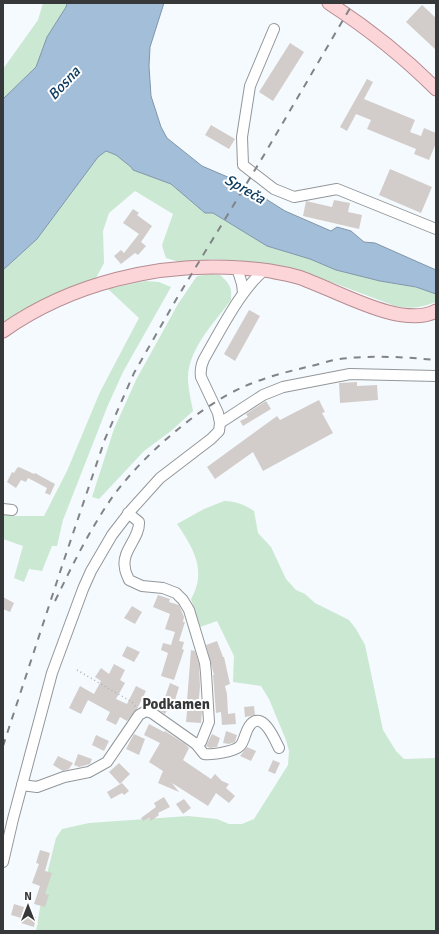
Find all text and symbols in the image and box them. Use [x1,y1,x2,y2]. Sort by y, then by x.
water label: Bosna [44,62,84,103]
water label: Spreča [222,170,269,208]
district label: Podkamen [142,695,210,713]
north arrow [8,886,48,926]
text: N [24,890,32,903]

